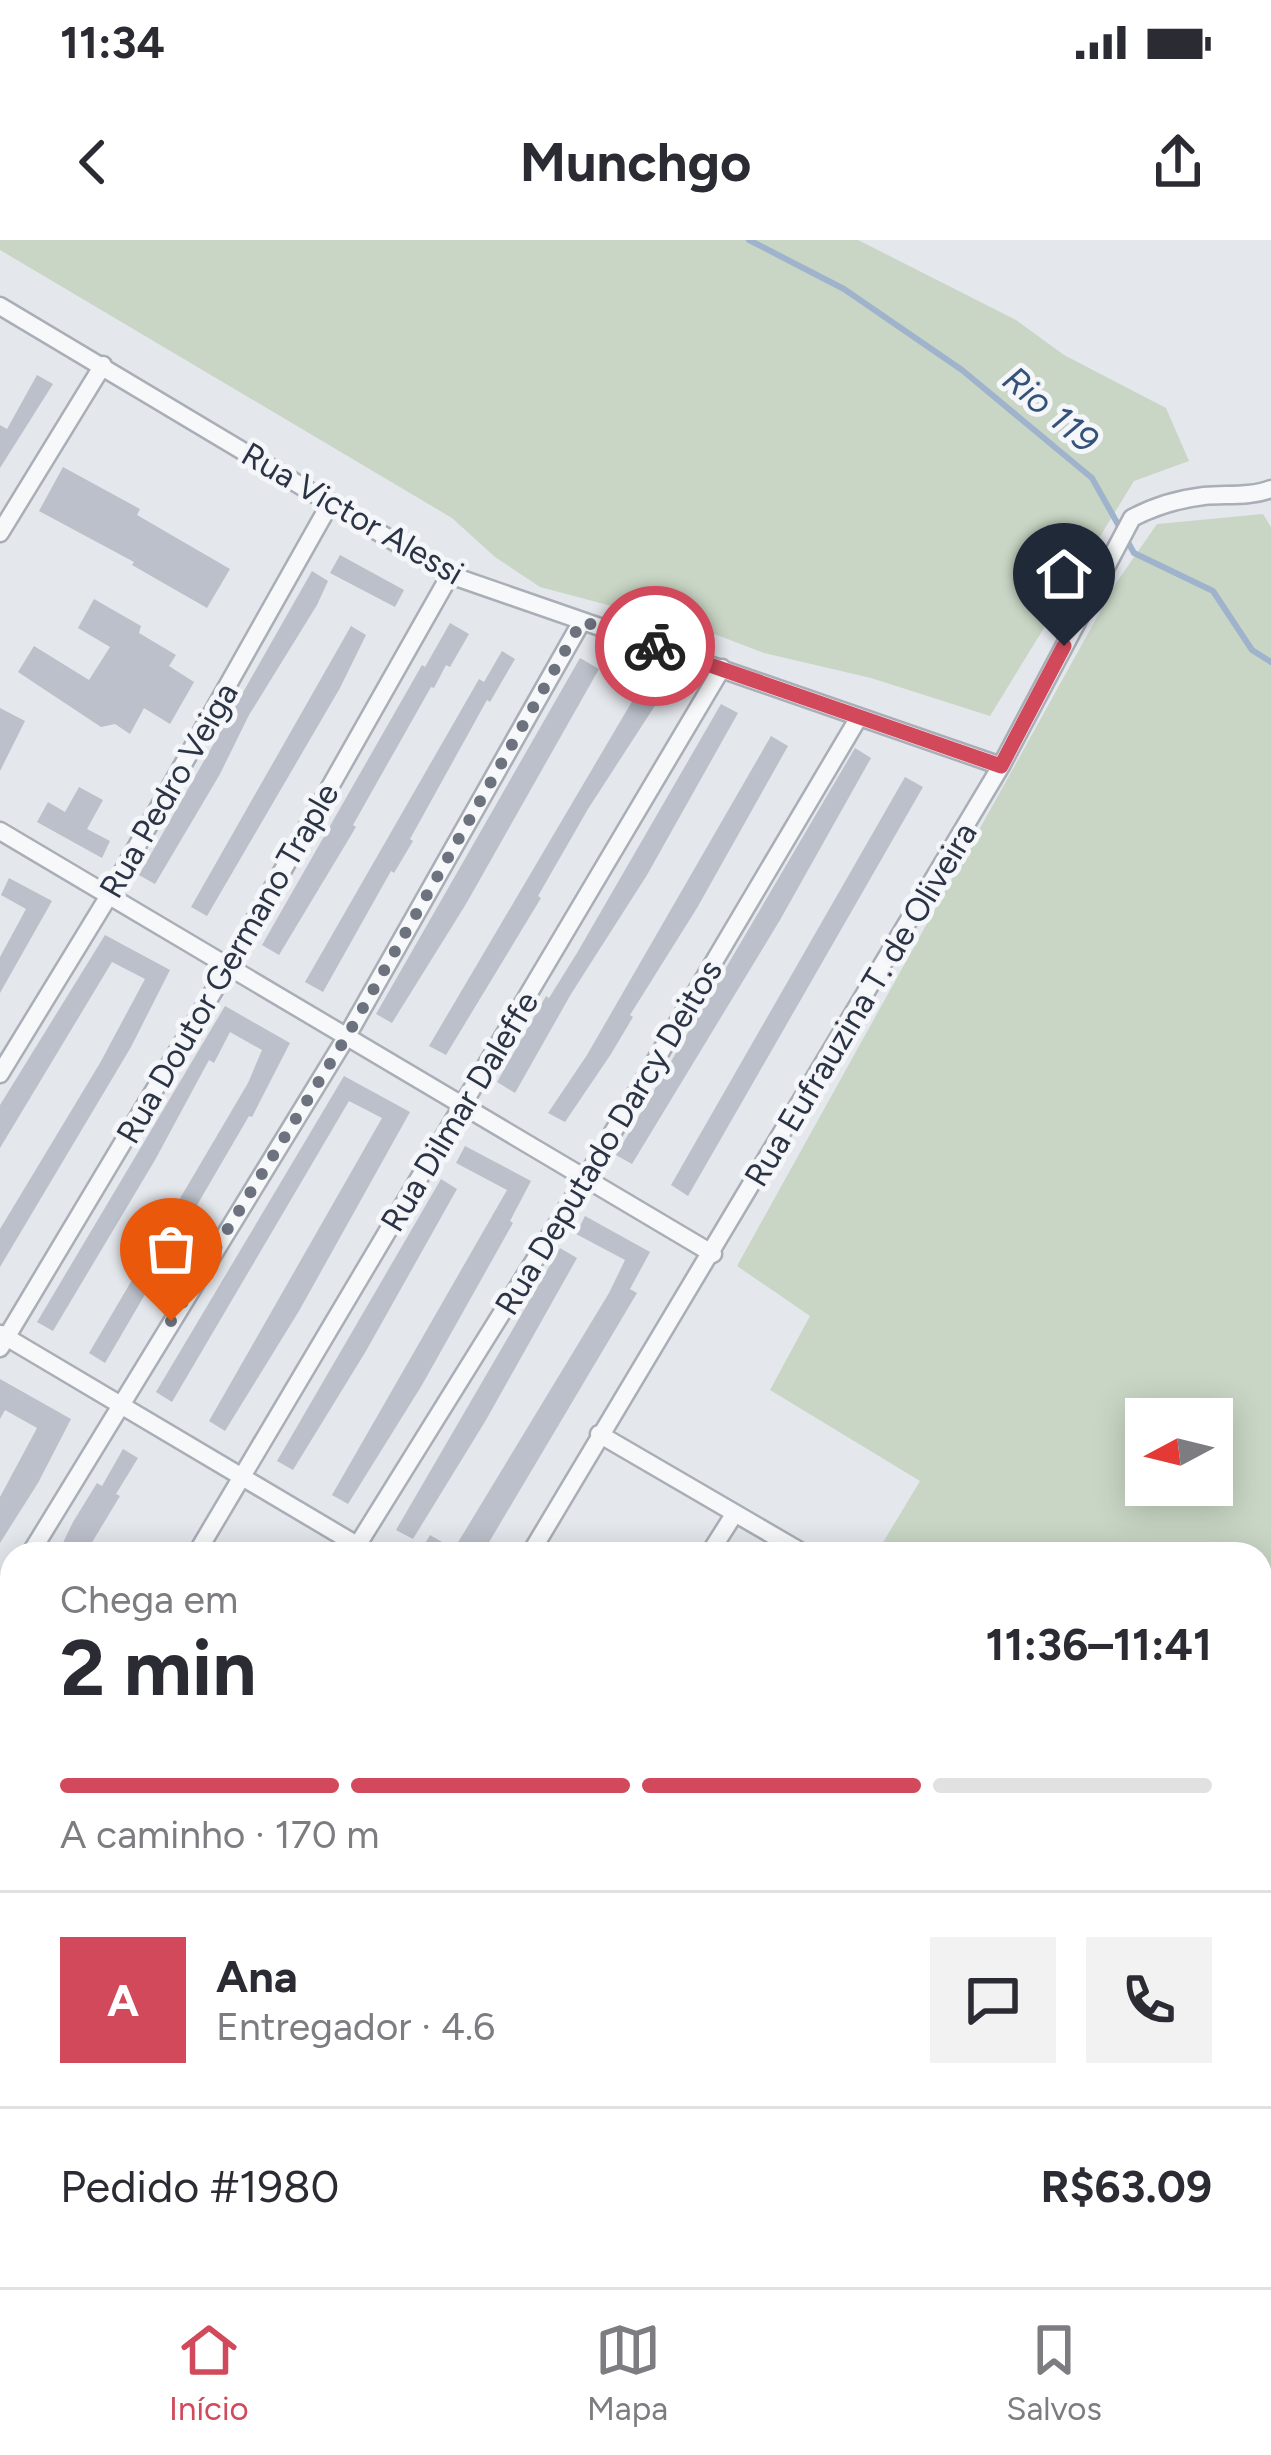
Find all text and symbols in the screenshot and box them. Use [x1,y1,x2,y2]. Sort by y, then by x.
text: 11:34 [60,15,165,69]
icon: back [60,129,126,195]
icon: share [1145,129,1211,195]
text: Munchgo [520,130,751,195]
water label: Rio 119 [994,357,1107,462]
street label: Rua Victor Alessi [235,434,470,593]
pin [1013,523,1115,646]
icon: home [1031,541,1097,607]
courier [595,586,715,706]
icon: bike [622,613,688,679]
street label: Rua Pedro Veiga [91,676,246,905]
street label: Rua Doutor Germano Traple [108,776,347,1150]
street label: Rua Eufrauzina T. de Oliveira [736,815,985,1193]
street label: Rua Deputado Darcy Deitos [487,953,730,1322]
street label: Rua Dilmar Daleffe [372,984,546,1238]
pin [120,1198,222,1321]
icon: bag [138,1216,204,1282]
north arrow [1125,1398,1233,1506]
map controls [1125,1398,1233,1506]
text: Chega em [60,1576,238,1623]
text: 11:36–11:41 [986,1617,1212,1671]
text: 2 min [60,1621,256,1715]
text: A caminho · 170 m [60,1811,379,1858]
button: chat [930,1937,1056,2063]
button: phone [1086,1937,1212,2063]
text: Ana [216,1949,298,2003]
text: A [107,1973,139,2027]
text: Entregador · 4.6 [216,2003,495,2050]
text: Pedido #1980 [60,2159,339,2213]
text: R$63.09 [1041,2159,1212,2213]
tab: Início [169,2317,249,2428]
tab: Mapa [587,2317,668,2428]
tab: Salvos [1006,2317,1102,2428]

